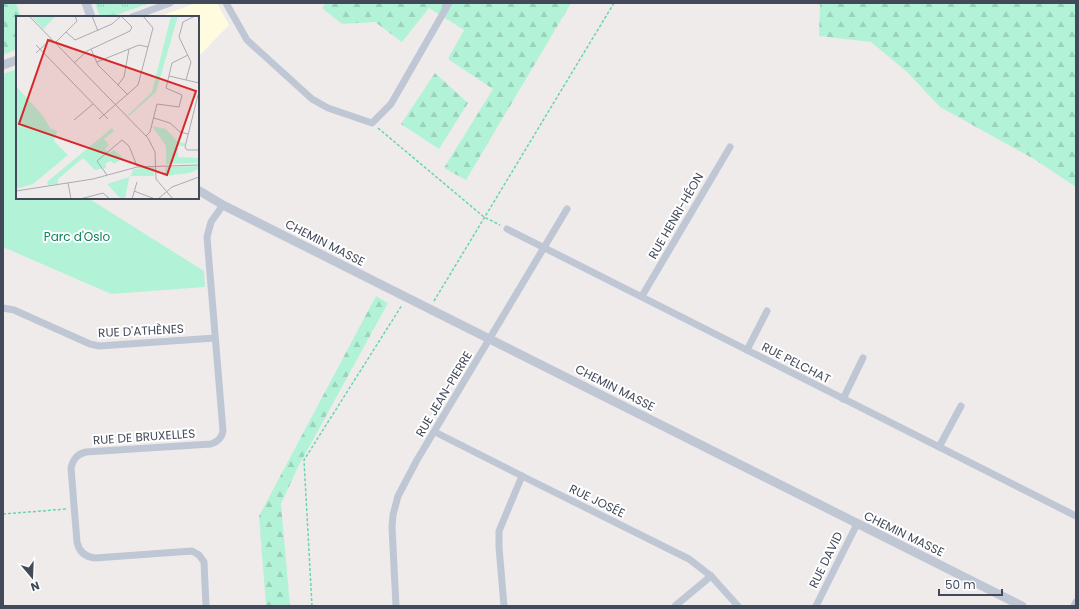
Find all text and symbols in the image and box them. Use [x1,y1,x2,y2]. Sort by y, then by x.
inset map [16,16,199,199]
street label: RUE HENRI-HÉON [644,170,707,262]
street label: CHEMIN MASSE [282,215,368,270]
park label: Parc d'Oslo [44,228,111,245]
street label: RUE D'ATHÈNES [98,320,184,341]
street label: RUE PELCHAT [759,338,834,387]
street label: RUE JEAN-PIERRE [411,348,476,440]
street label: CHEMIN MASSE [572,360,658,415]
street label: RUE DE BRUXELLES [92,424,196,449]
street label: RUE JOSÉE [567,480,628,521]
street label: CHEMIN MASSE [861,507,947,560]
street label: RUE DAVID [805,529,847,591]
north arrow [12,557,52,597]
scale bar [939,571,1002,597]
text: 50 m [945,576,976,593]
text: N [29,578,42,595]

